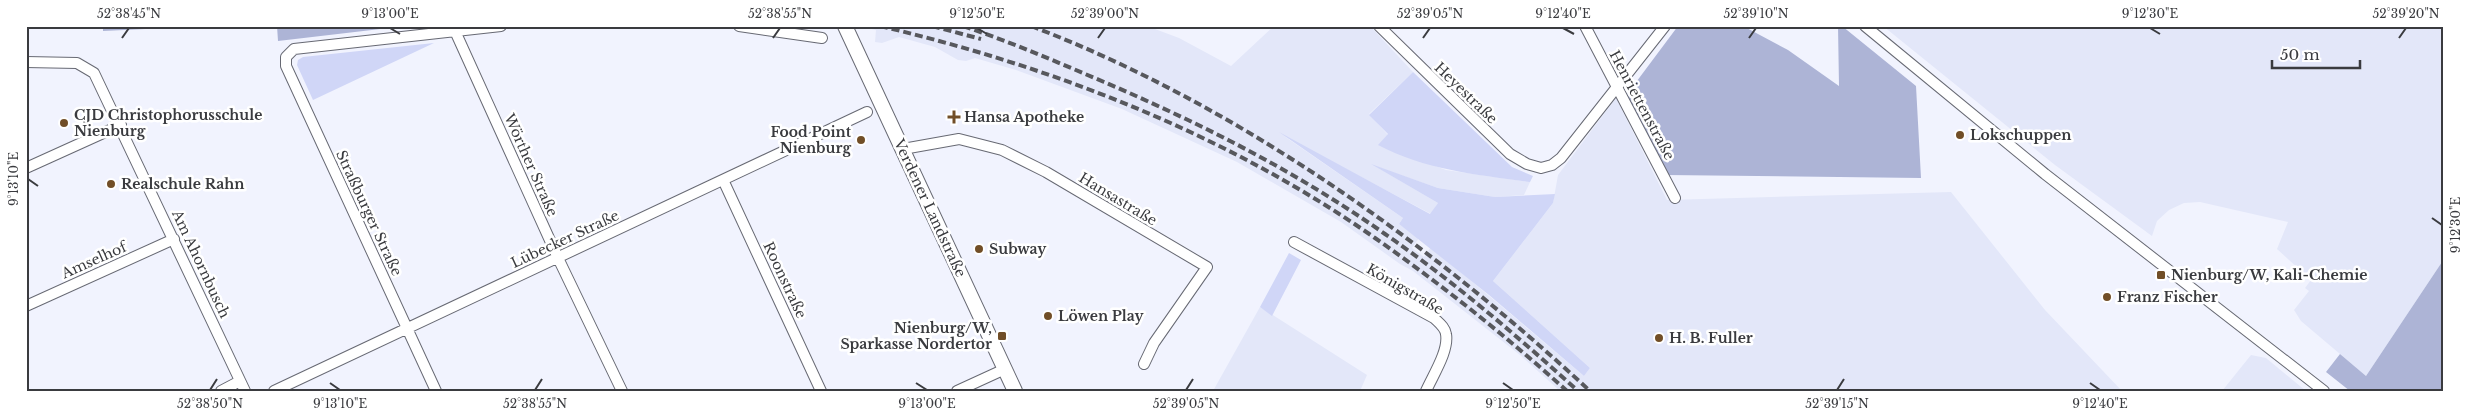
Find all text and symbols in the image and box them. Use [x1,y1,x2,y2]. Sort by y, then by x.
text: 52°38'45"N [97,6,161,21]
text: 9°13'00"E [361,6,419,21]
text: 52°38'55"N [748,6,812,21]
text: 9°12'50"E [949,6,1005,21]
text: 52°39'00"N [1071,6,1139,21]
text: 52°39'05"N [1397,6,1464,21]
text: 9°12'40"E [1535,6,1591,21]
text: 52°39'10"N [1723,6,1789,21]
text: 9°12'30"E [2122,6,2178,21]
text: 52°39'20"N [2372,6,2440,21]
scale bar [2272,38,2360,70]
text: 50 m [2280,45,2320,64]
street label: Henriettenstraße [1605,47,1679,163]
street label: Heyestraße [1431,58,1501,128]
place label: CJD Christophorusschule Nienburg [74,106,262,140]
place label: Hansa Apotheke [964,108,1084,126]
street label: Wörther Straße [500,110,562,219]
marker: Hansa Apotheke [948,111,960,123]
marker: CJD Christophorusschule Nienburg [58,117,70,129]
place label: Food Point Nienburg [770,123,852,157]
place label: Lokschuppen [1970,126,2071,144]
marker: Lokschuppen [1954,129,1966,141]
marker: Food Point Nienburg [855,134,867,146]
street label: Verdener Landstraße [890,135,970,280]
street label: Straßburger Straße [332,147,406,279]
text: 9°13'10"E [6,152,21,206]
street label: Hansastraße [1076,169,1160,229]
place label: Realschule Rahn [121,175,244,193]
marker: Realschule Rahn [105,178,117,190]
text: 9°12'30"E [2448,197,2463,253]
street label: Am Ahornbusch [168,206,234,321]
street label: Lübecker Straße [508,206,622,272]
street label: Amselhof [58,237,131,283]
street label: Roonstraße [759,239,811,321]
place label: Subway [989,240,1047,258]
marker: Subway [973,243,985,255]
street label: Königstraße [1363,260,1447,318]
place label: Nienburg/W, Kali-Chemie [2171,266,2367,284]
marker: Nienburg/W, Kali-Chemie [2155,269,2167,281]
place label: Franz Fischer [2117,288,2218,306]
marker: Franz Fischer [2101,291,2113,303]
place label: Löwen Play [1058,307,1145,325]
marker: Löwen Play [1042,310,1054,322]
place label: Nienburg/W, Sparkasse Nordertor [840,319,992,353]
place label: H. B. Fuller [1669,329,1753,347]
marker: Nienburg/W, Sparkasse Nordertor [996,330,1008,342]
marker: H. B. Fuller [1653,332,1665,344]
text: 52°38'50"N [177,396,243,411]
text: 9°13'10"E [313,396,367,411]
text: 52°38'55"N [503,396,567,411]
text: 9°13'00"E [898,396,956,411]
text: 52°39'05"N [1153,396,1220,411]
text: 9°12'50"E [1485,396,1541,411]
text: 52°39'15"N [1805,396,1869,411]
text: 9°12'40"E [2072,396,2128,411]

